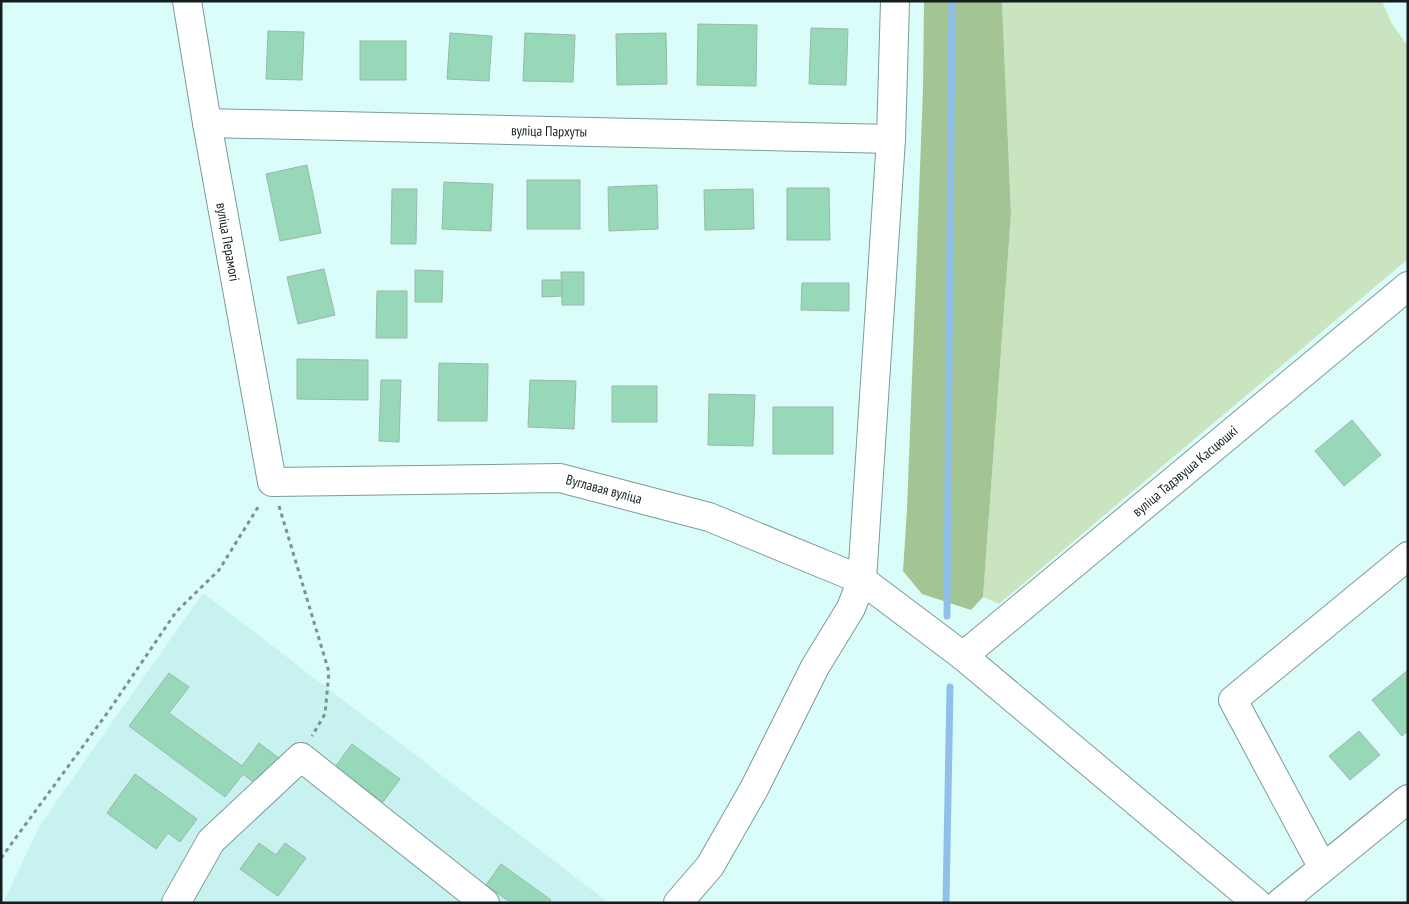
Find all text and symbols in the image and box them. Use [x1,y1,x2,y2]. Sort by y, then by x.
street label: вуліца Пархуты [511,121,587,141]
street label: вуліца Перамогі [212,201,244,283]
street label: вуліца Тадэвуша Касцюшкі [1129,422,1241,520]
street label: Вуглавая вуліца [564,470,644,508]

